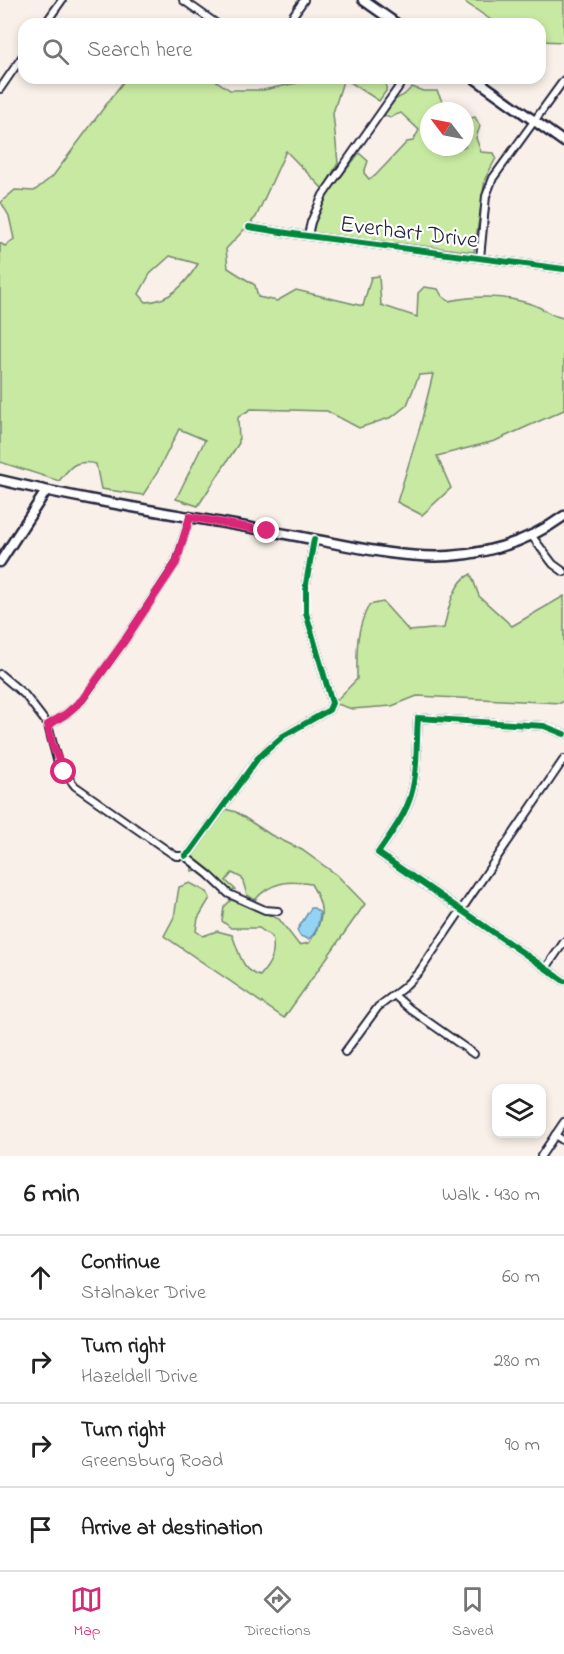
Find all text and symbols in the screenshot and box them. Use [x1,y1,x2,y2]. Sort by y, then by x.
search box [18,18,546,84]
icon: search [39,35,72,68]
text: Search here [87,35,192,67]
north arrow [420,102,474,156]
street label: Everhart Drive [338,208,480,259]
route end [253,517,279,543]
route start [50,758,76,784]
map controls [492,1084,546,1138]
button: layers [492,1084,546,1138]
text: 6 min [24,1176,80,1214]
text: Walk · 430 m [442,1181,540,1210]
text: Continue [81,1247,160,1279]
icon: ahead [24,1261,57,1294]
text: 60 m [502,1263,540,1292]
text: Stalnaker Drive [81,1279,206,1308]
text: Turn right [81,1331,166,1363]
icon: right [24,1345,57,1378]
text: 280 m [493,1347,540,1376]
text: Hazeldell Drive [81,1363,198,1392]
text: Turn right [81,1415,166,1447]
icon: right [24,1429,57,1462]
text: 90 m [505,1431,540,1460]
text: Greensburg Road [81,1447,223,1476]
icon: arrive [24,1513,57,1546]
text: Arrive at destination [81,1513,263,1545]
tab: Map [70,1583,103,1643]
tab: Directions [244,1583,311,1643]
tab: Saved [452,1583,494,1643]

